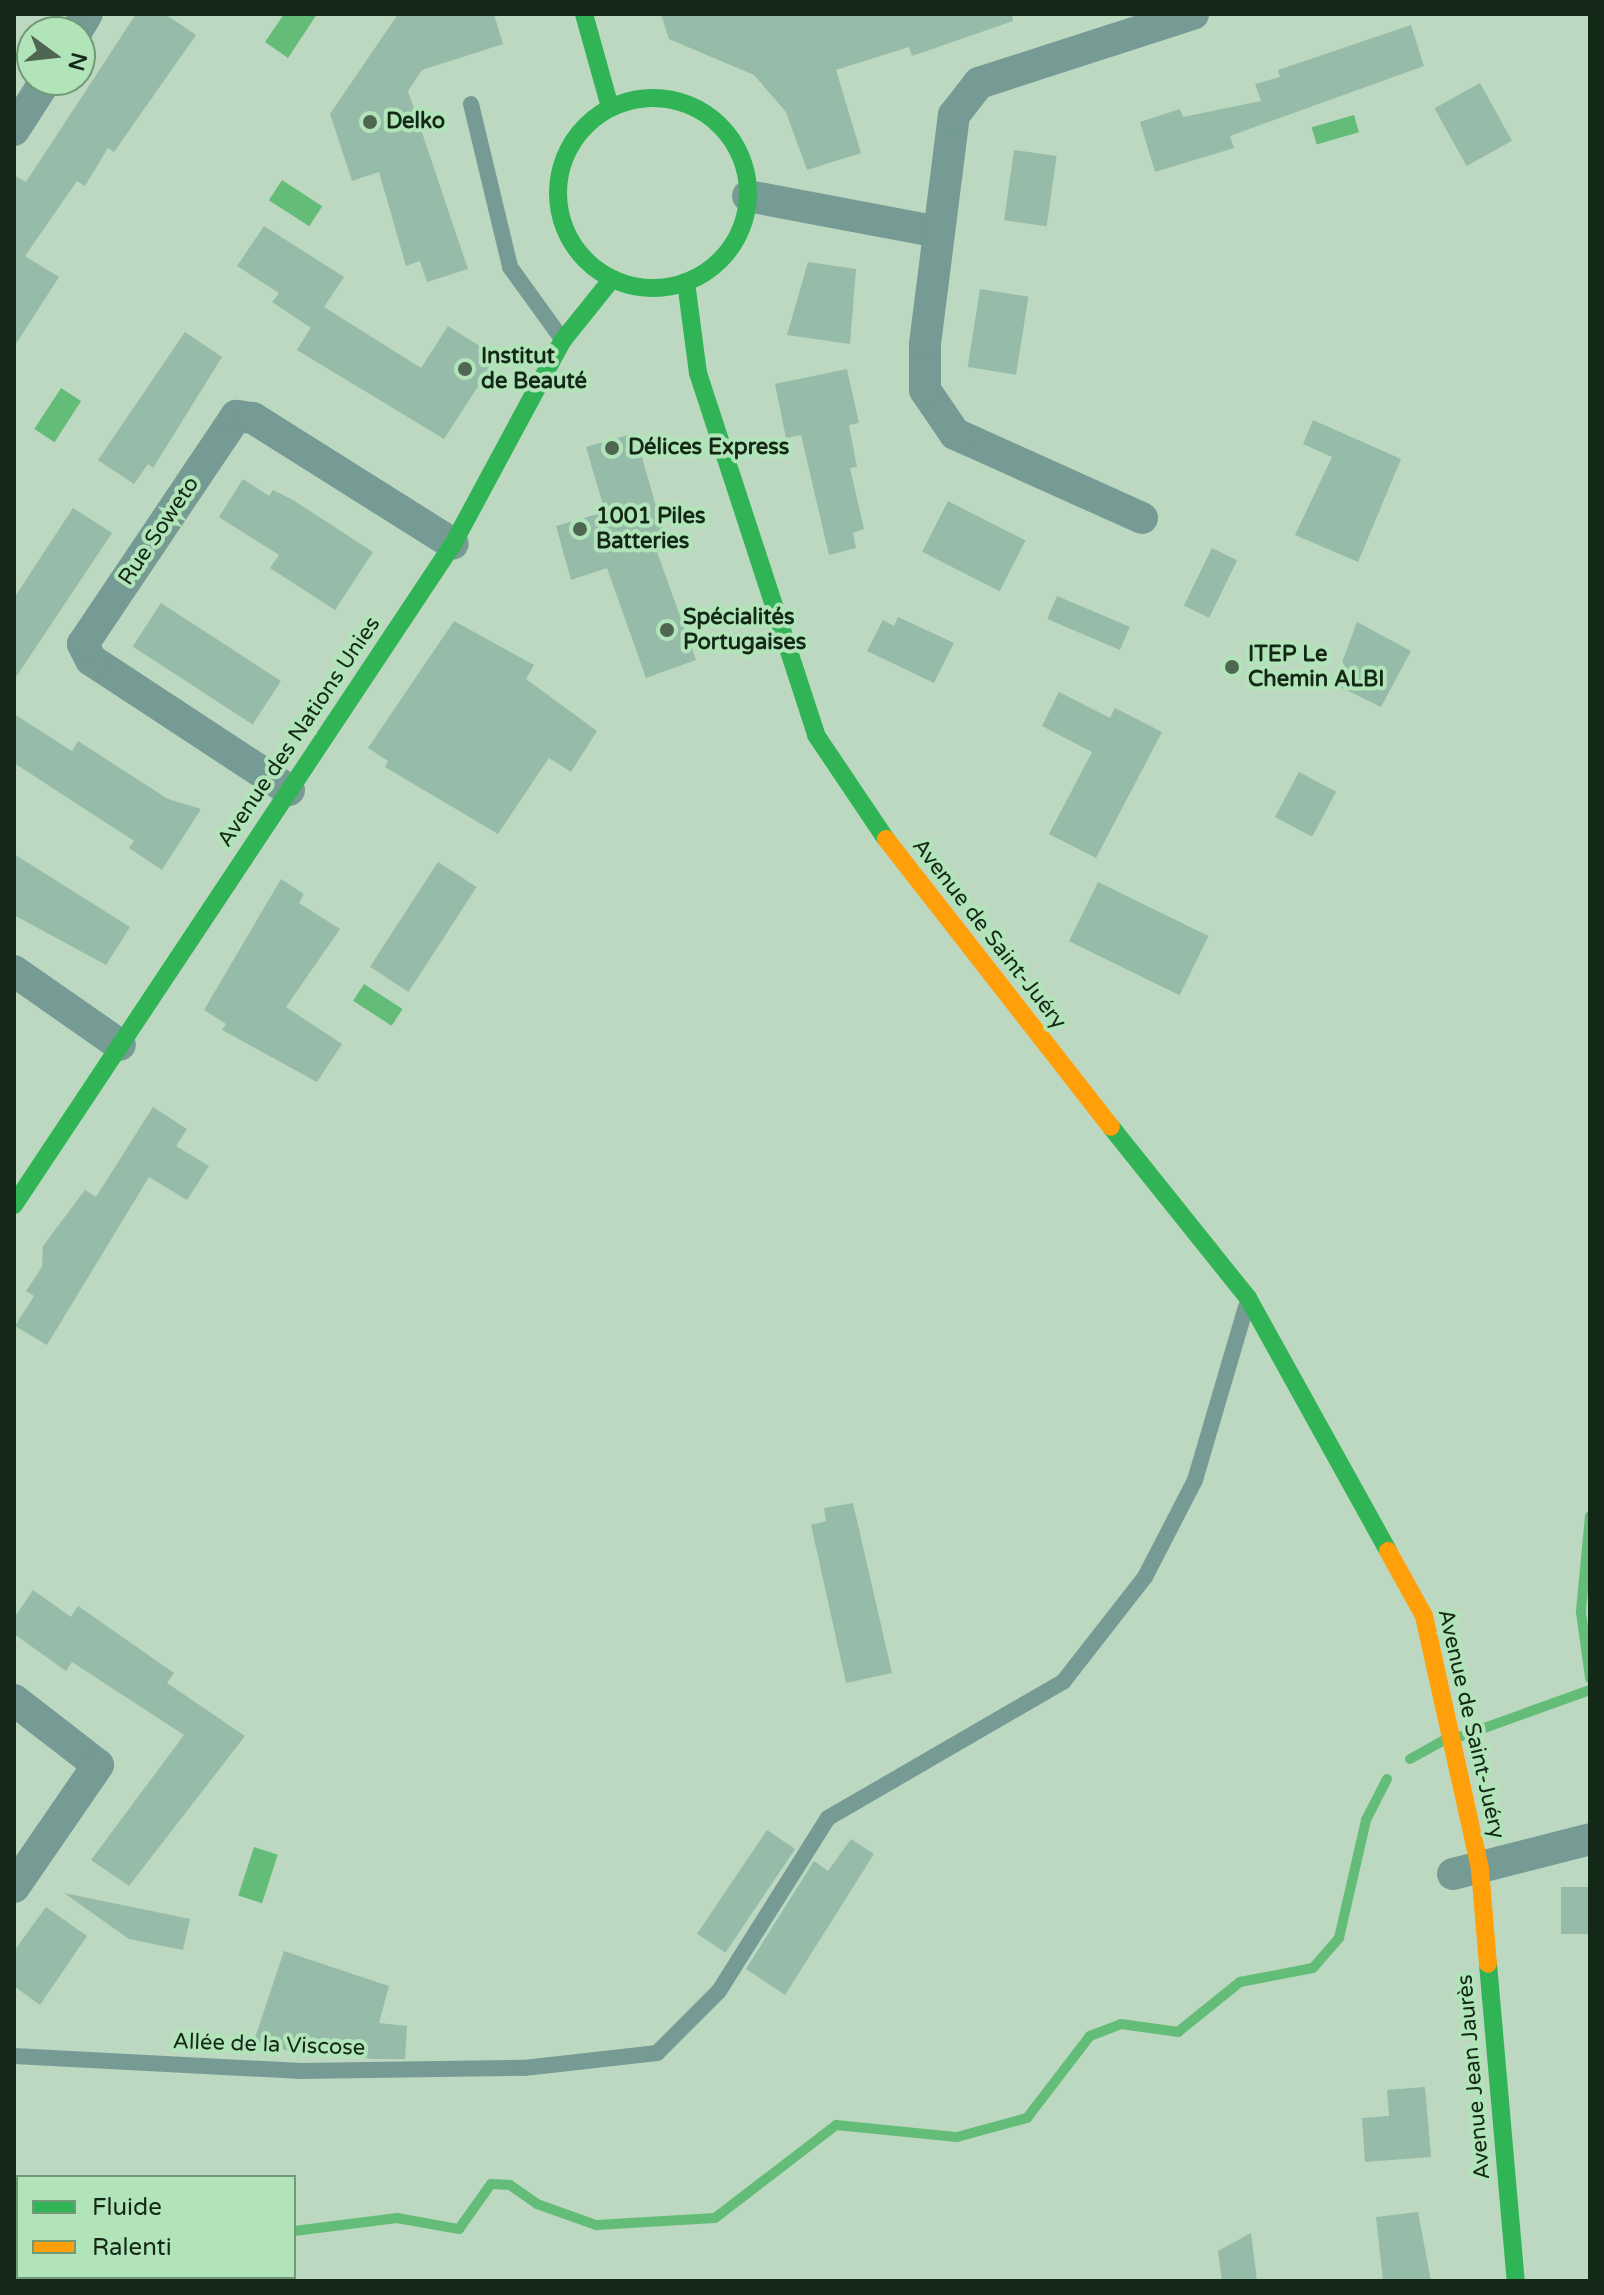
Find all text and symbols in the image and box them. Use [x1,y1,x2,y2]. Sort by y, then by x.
north arrow [16,16,96,96]
text: N [62,50,92,74]
place label: Delko [386,109,445,135]
marker: Delko [361,113,379,131]
place label: Institut de Beauté [481,343,587,394]
marker: Institut de Beauté [456,360,474,378]
place label: Délices Express [628,435,789,461]
marker: Délices Express [603,439,621,457]
street label: Rue Soweto [113,472,205,590]
place label: 1001 Piles Batteries [596,503,706,554]
marker: 1001 Piles Batteries [571,520,589,538]
place label: Spécialités Portugaises [683,604,806,656]
street label: Avenue des Nations Unies [212,612,386,852]
marker: Spécialités Portugaises [658,621,676,639]
place label: ITEP Le Chemin ALBI [1248,641,1385,692]
marker: ITEP Le Chemin ALBI [1223,658,1241,676]
street label: Avenue de Saint-Juéry [906,833,1072,1035]
street label: Avenue de Saint-Juéry [1432,1607,1510,1841]
street label: Avenue Jean Jaurès [1452,1973,1496,2181]
street label: Allée de la Viscose [172,2028,366,2062]
legend [16,2175,296,2279]
text: Fluide [92,2193,162,2222]
text: Ralenti [92,2233,172,2262]

